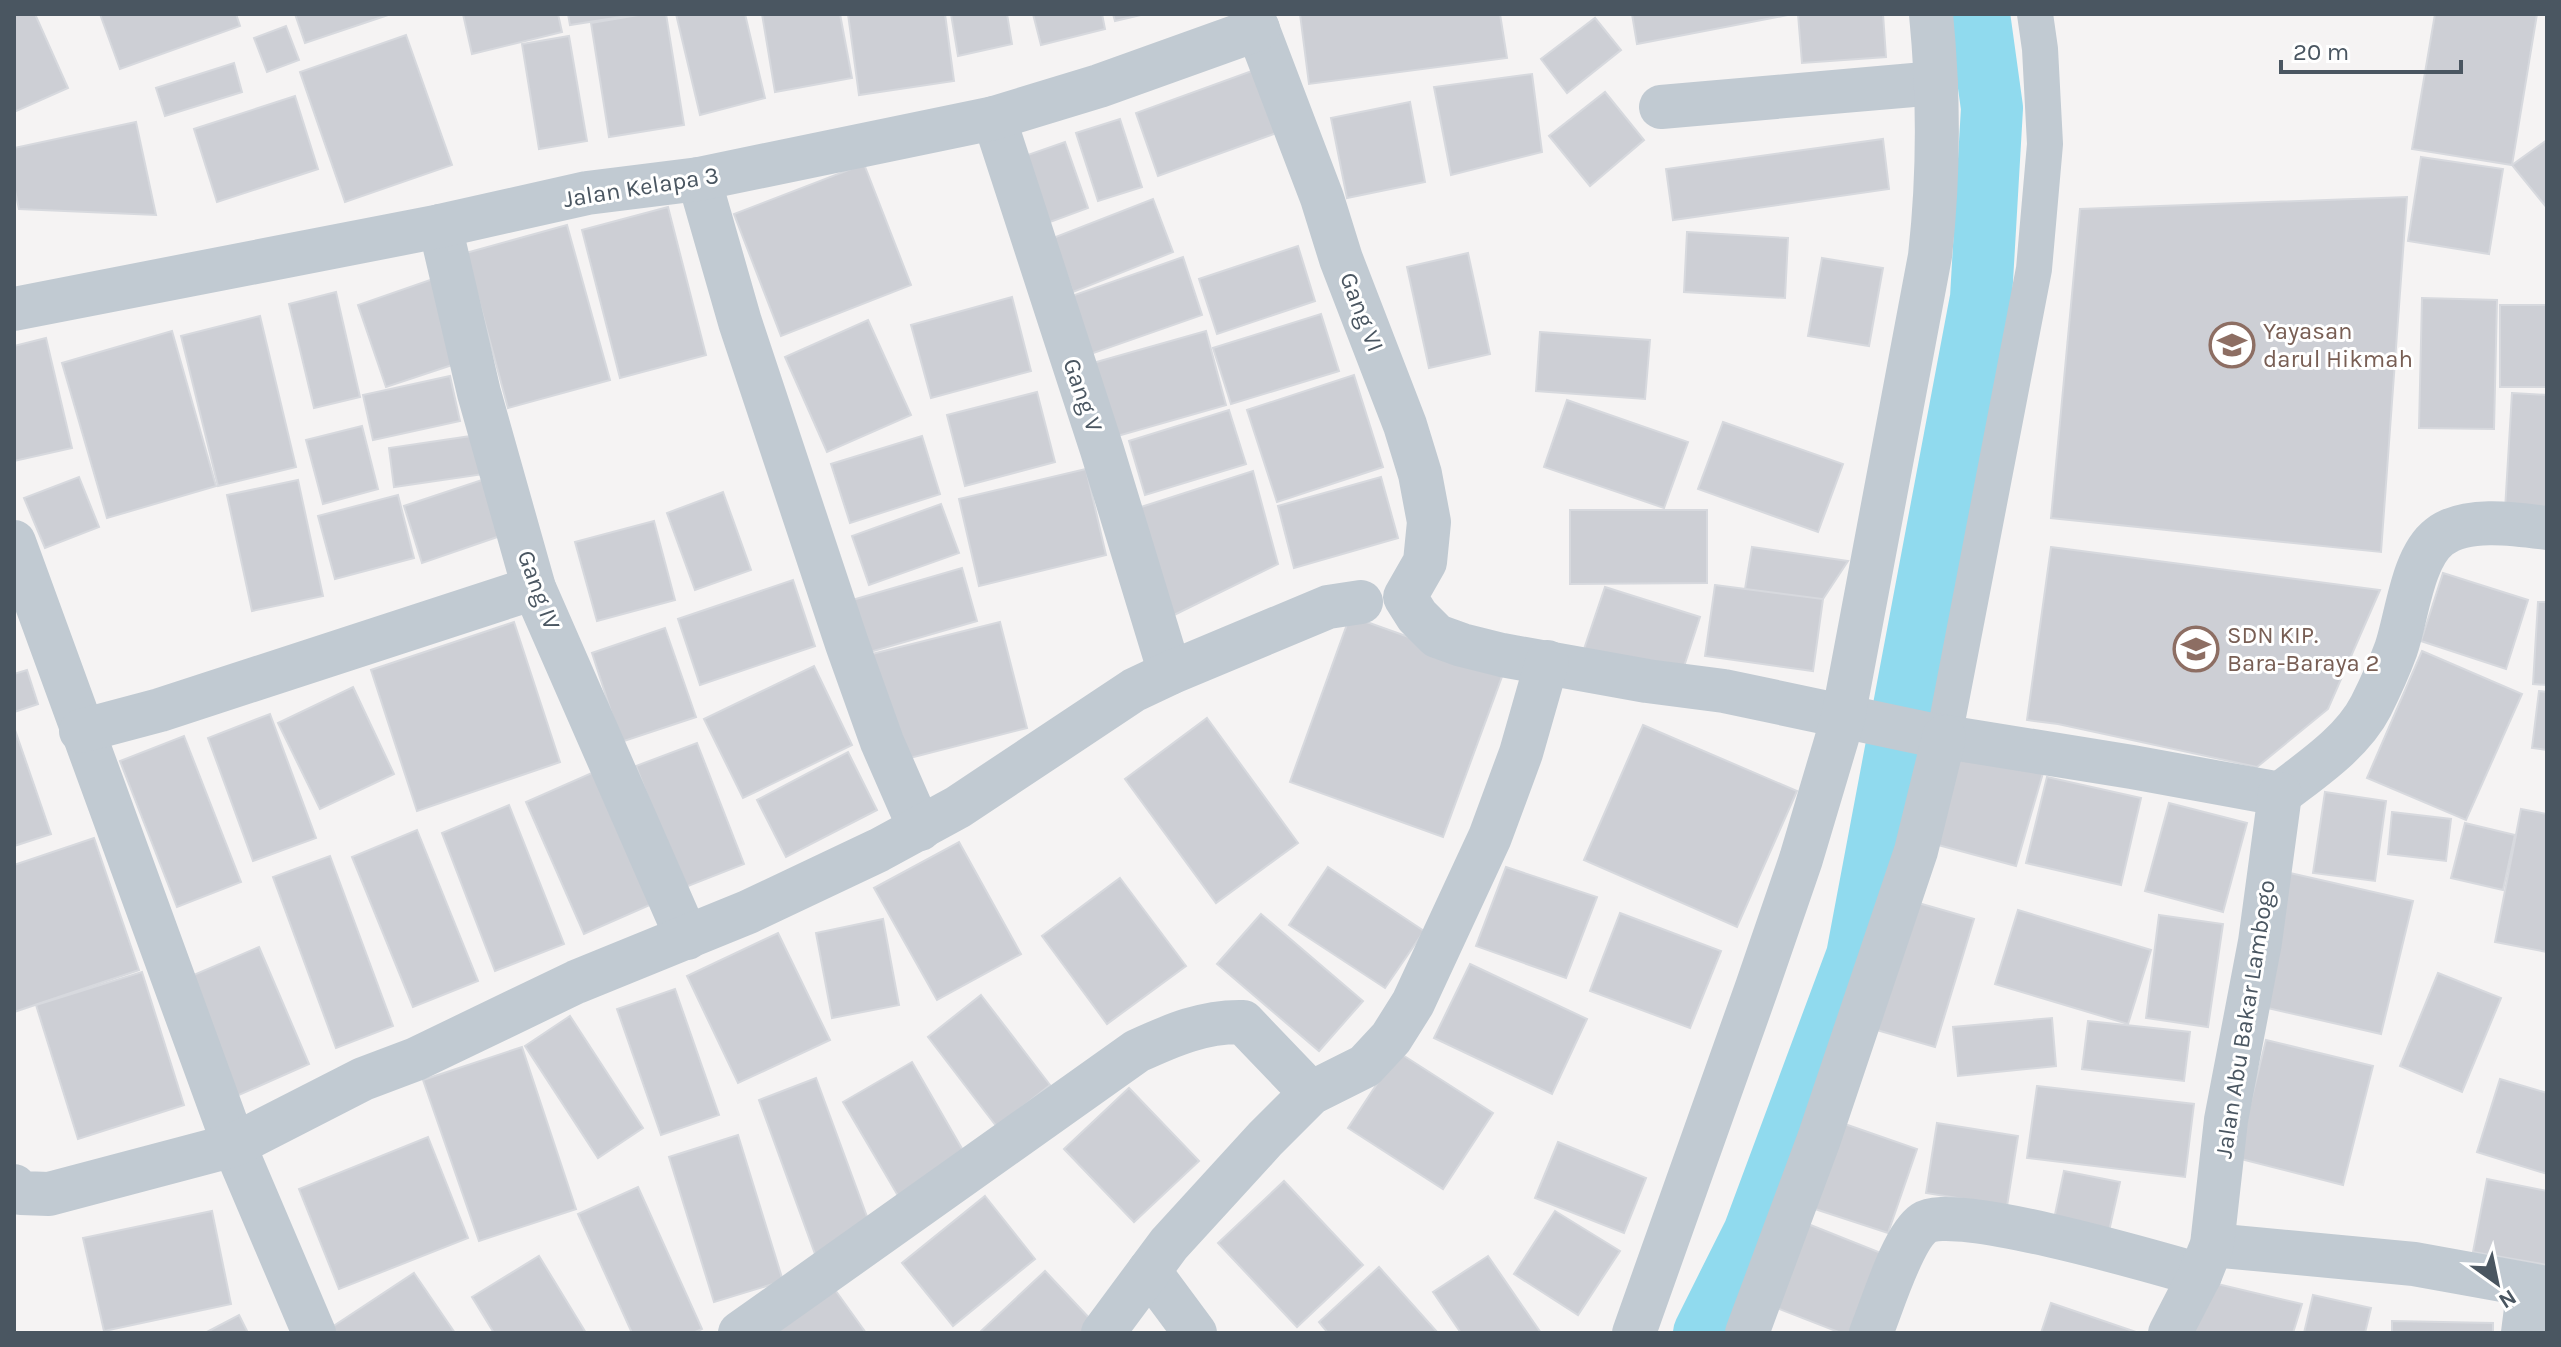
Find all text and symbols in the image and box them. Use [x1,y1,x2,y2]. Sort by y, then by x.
scale bar [2281,24,2461,74]
text: 20 m [2293,38,2349,66]
street label: Jalan Kelapa 3 [561,161,721,213]
street label: Gang VI [1334,268,1390,356]
place label: Yayasan darul Hikmah [2263,317,2413,373]
school or university icon: Yayasan darul Hikmah [2208,321,2256,369]
street label: Gang V [1057,355,1109,436]
street label: Gang IV [512,546,566,634]
place label: SDN KIP. Bara-Baraya 2 [2227,621,2379,677]
school or university icon: SDN KIP. Bara-Baraya 2 [2172,625,2220,673]
street label: Jalan Abu Bakar Lambogo [2209,878,2281,1160]
north arrow [2457,1243,2537,1323]
text: N [2494,1284,2521,1314]

